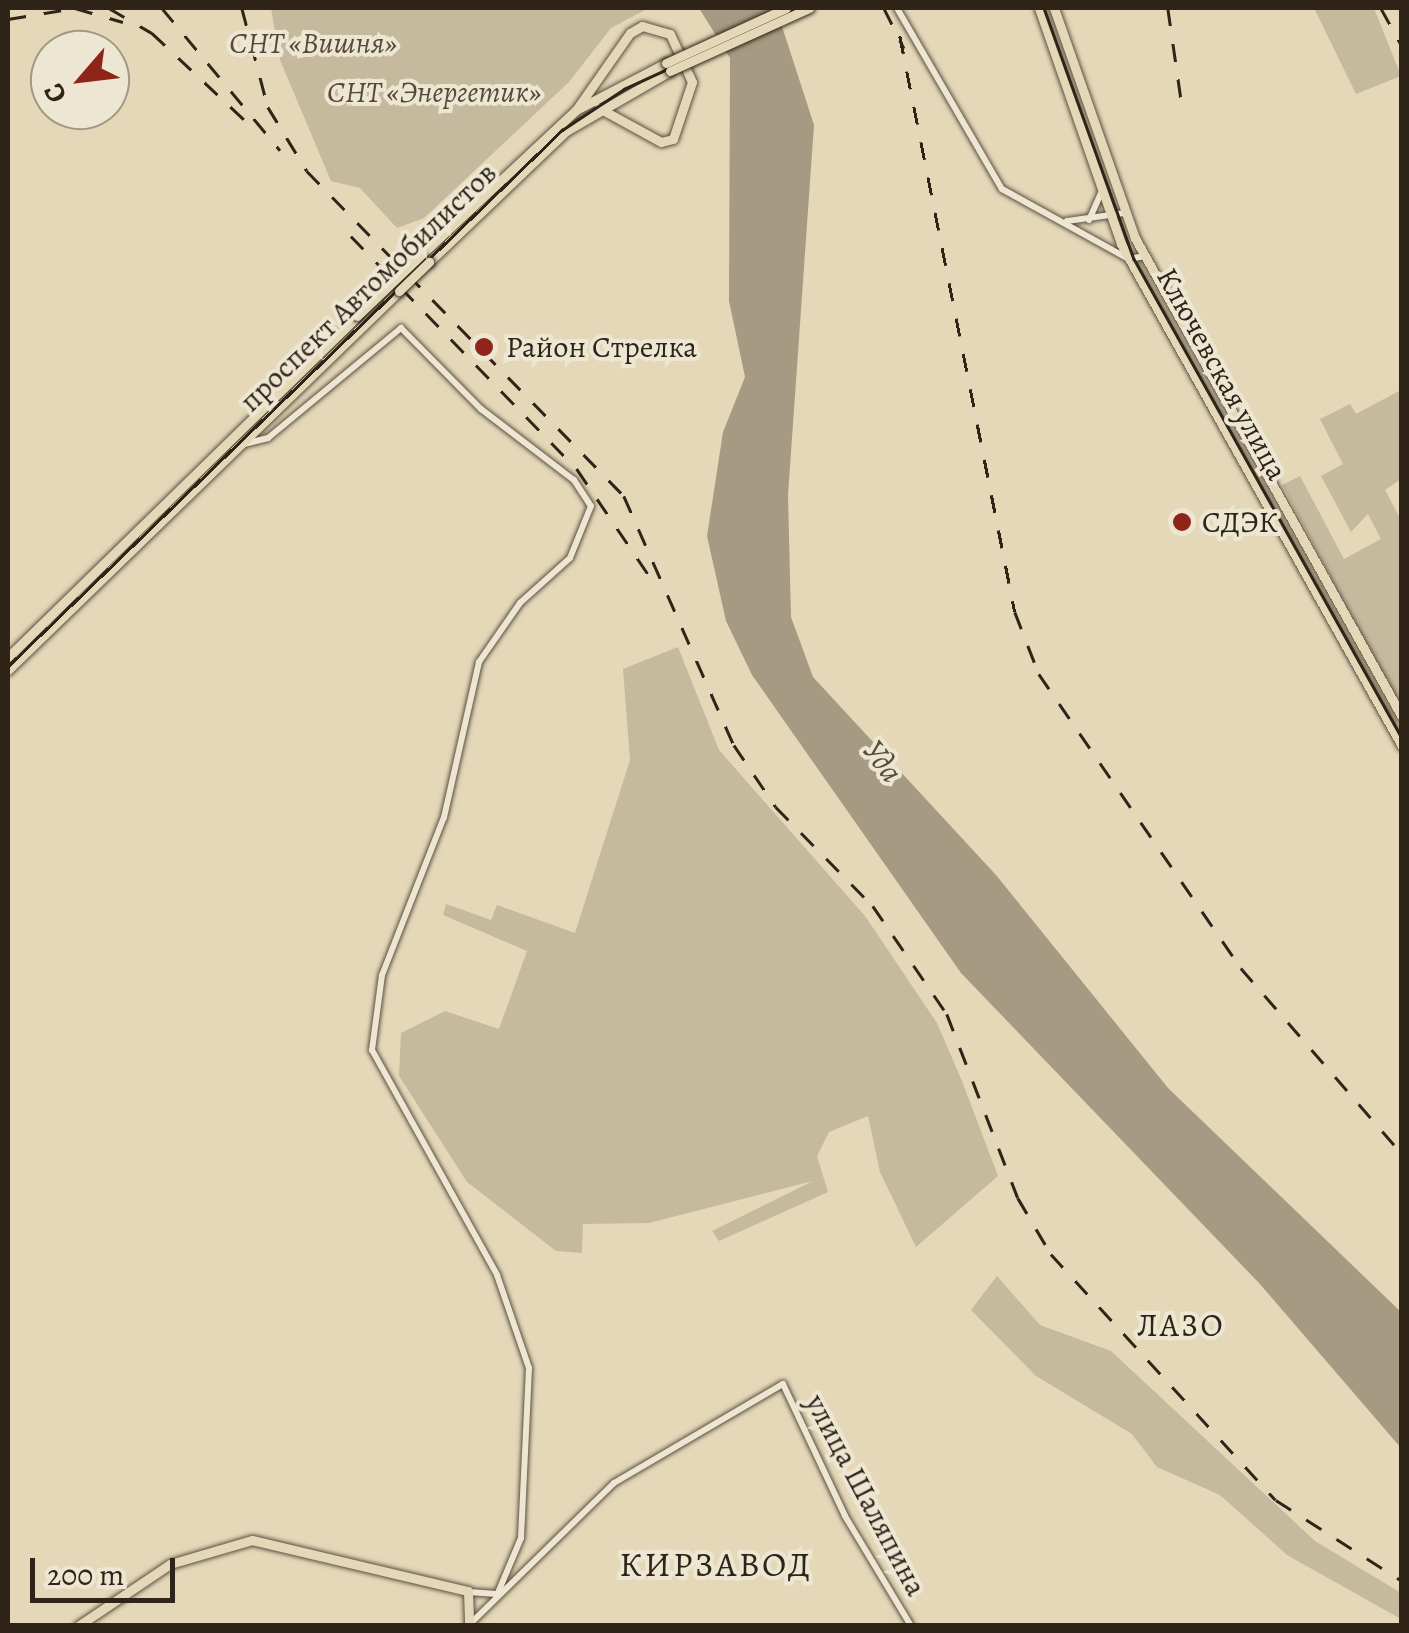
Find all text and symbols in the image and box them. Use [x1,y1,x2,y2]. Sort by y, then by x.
park label: СНТ «Вишня» [229,25,397,61]
north arrow [30,30,130,130]
park label: СНТ «Энергетик» [327,74,541,110]
text: С [34,77,76,110]
street label: проспект Автомобилистов [232,155,504,419]
street label: Ключевская улица [1149,262,1295,486]
place label: Район Стрелка [506,329,697,365]
marker: Район Стрелка [471,334,497,360]
place label: СДЭК [1202,504,1278,540]
marker: СДЭК [1171,511,1193,533]
water label: Уда [855,732,911,790]
district label: ЛАЗО [1137,1306,1225,1344]
street label: улица Шаляпина [798,1388,934,1602]
scale bar [35,1538,180,1600]
district label: КИРЗАВОД [619,1543,813,1585]
text: 200 m [47,1555,124,1595]

